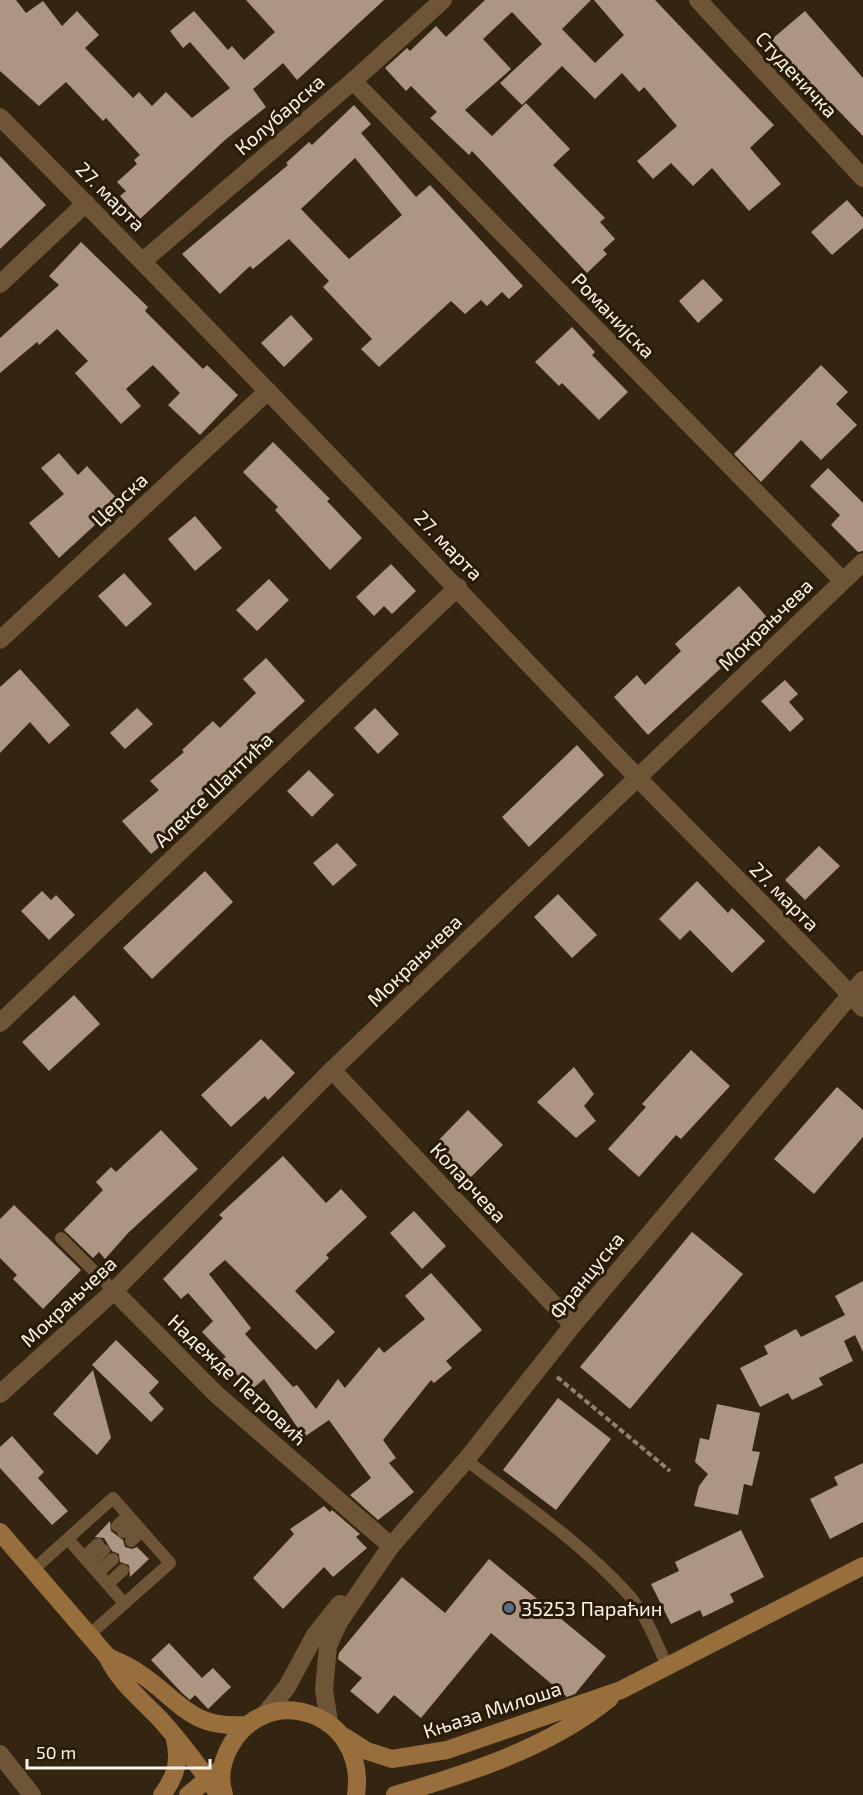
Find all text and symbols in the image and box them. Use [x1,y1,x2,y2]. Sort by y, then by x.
street label: Студеничка [750,26,843,123]
street label: Колубарска [229,69,329,160]
street label: 27. марта [71,156,151,236]
street label: Романијска [567,267,661,363]
street label: Церска [86,467,152,531]
street label: 27. марта [410,505,488,585]
street label: Мокрањчева [713,573,817,675]
street label: Алексе Шантића [149,726,277,852]
street label: 27. марта [745,856,825,936]
street label: Мокрањчева [362,909,466,1011]
street label: Коларчева [426,1137,512,1227]
street label: Француска [544,1227,629,1324]
street label: Мокрањчева [15,1251,121,1351]
street label: Надежде Петровић [164,1309,312,1449]
place label: 35253 Параћин [521,1596,662,1620]
marker: 35253 Параћин [502,1601,516,1615]
street label: Књаза Милоша [420,1675,564,1743]
scale bar [27,1732,210,1770]
text: 50 m [36,1741,76,1763]

